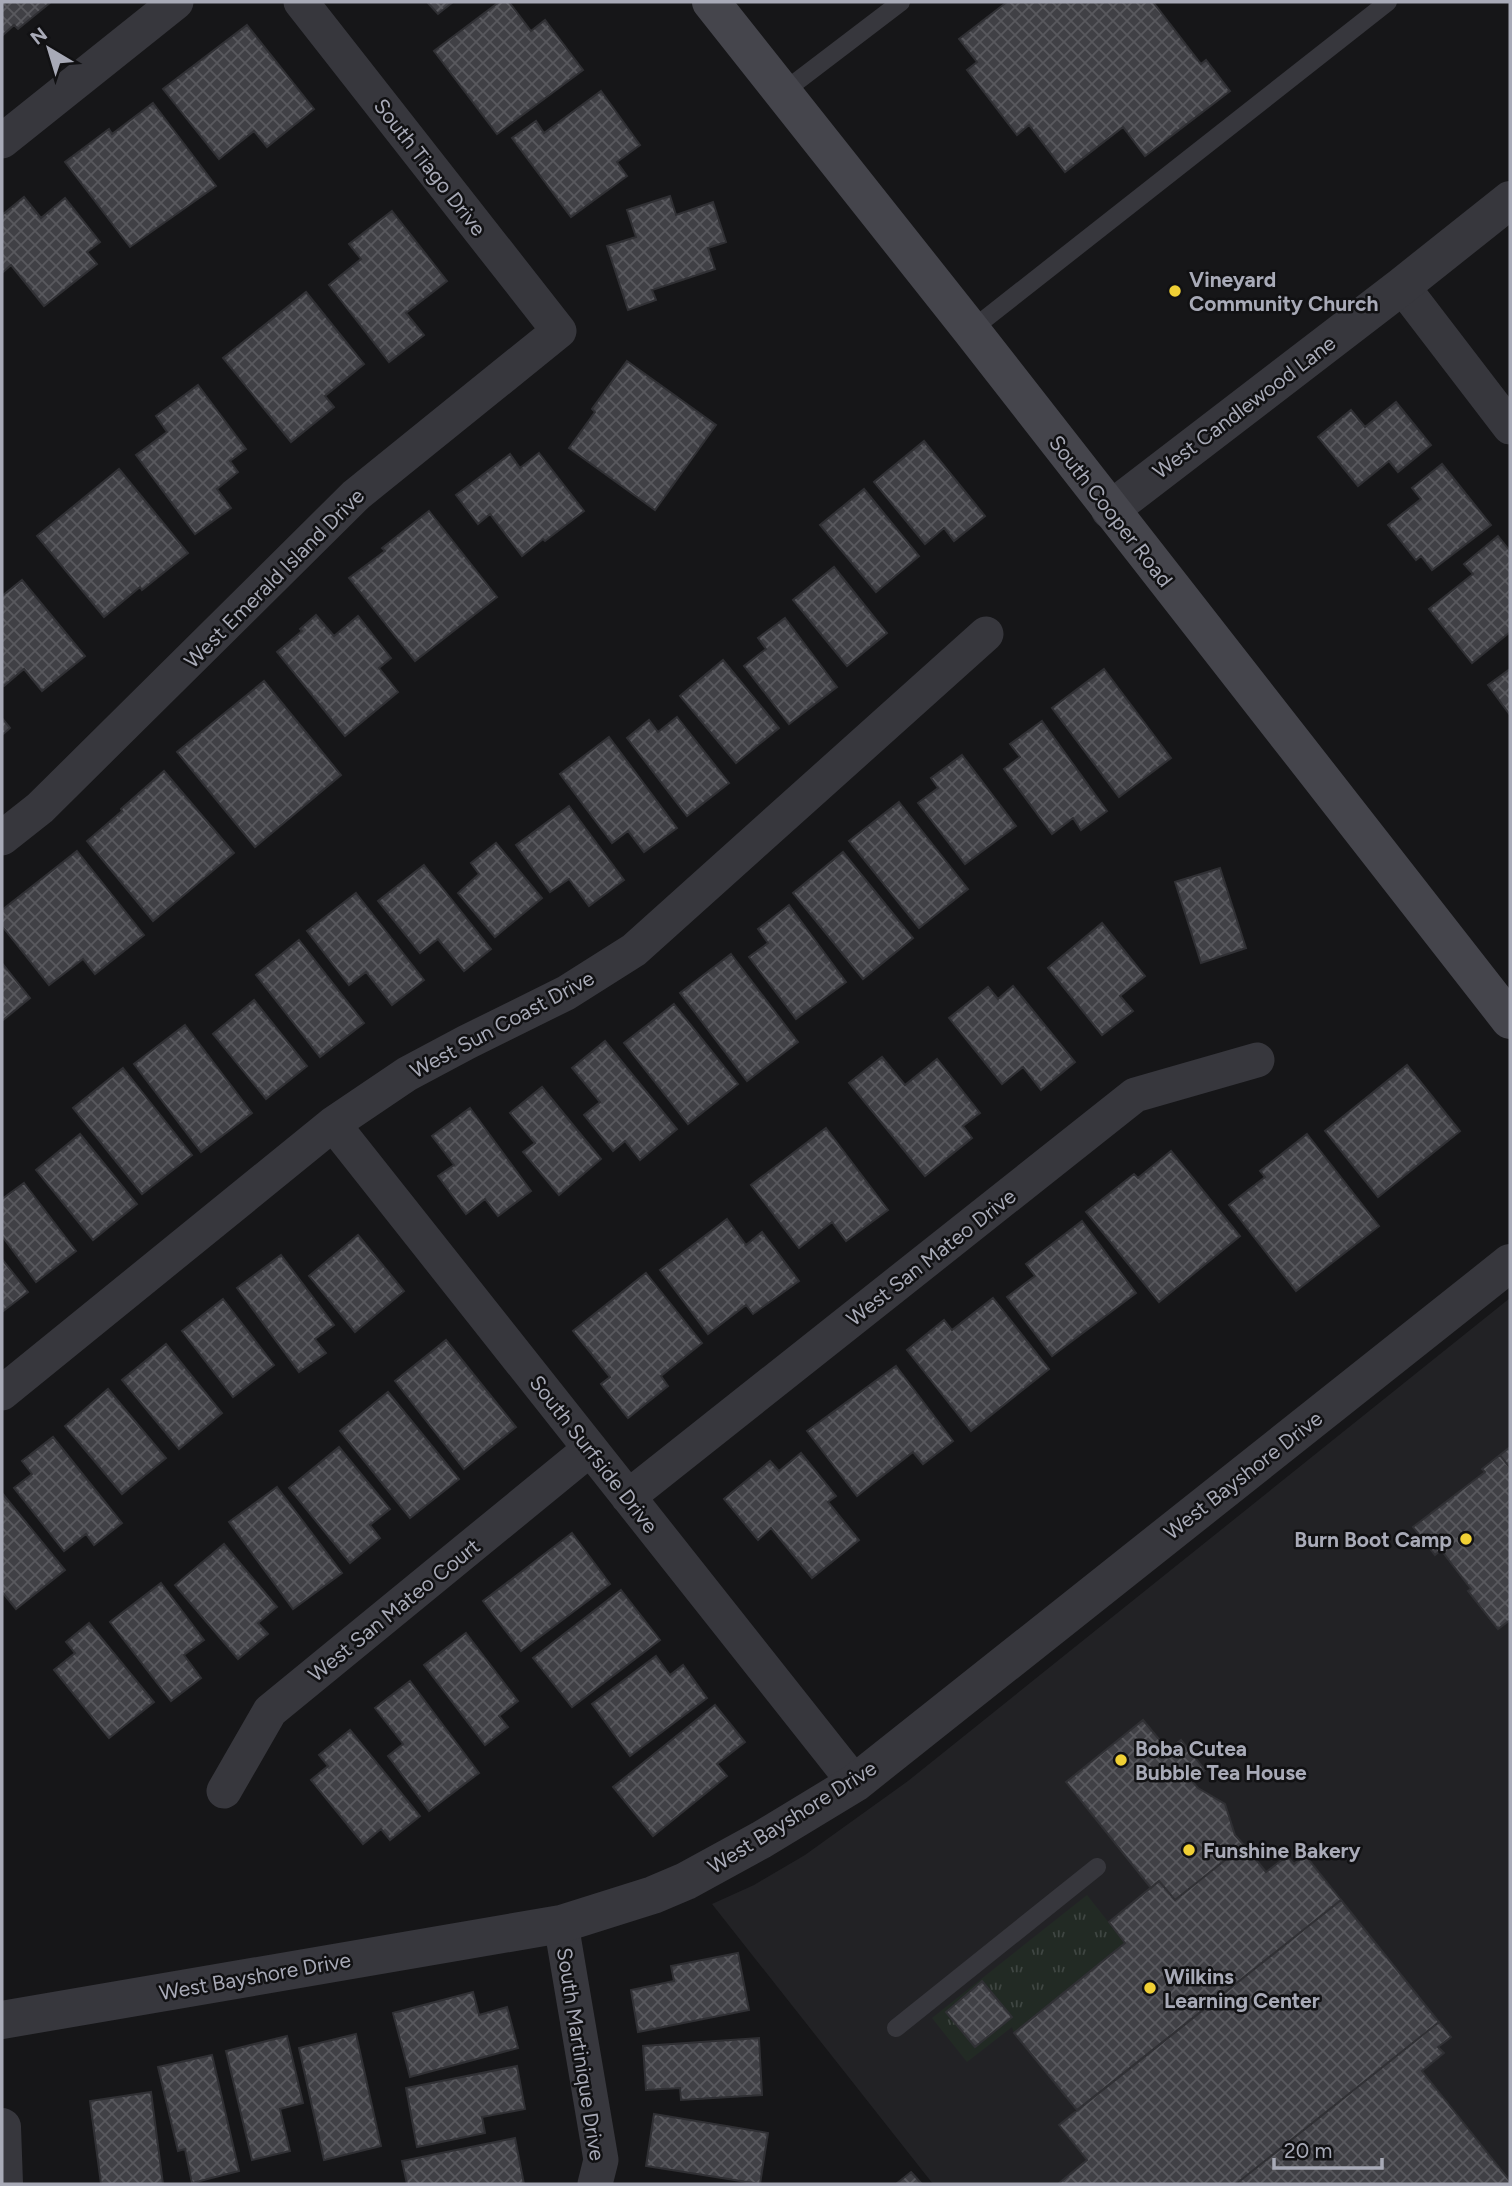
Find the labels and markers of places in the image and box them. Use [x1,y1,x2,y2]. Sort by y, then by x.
place label: Vineyard Community Church [1189,267,1378,316]
marker: Vineyard Community Church [1167,283,1183,299]
place label: Burn Boot Camp [1294,1527,1452,1552]
marker: Burn Boot Camp [1458,1531,1474,1547]
place label: Boba Cutea Bubble Tea House [1135,1736,1307,1785]
marker: Boba Cutea Bubble Tea House [1113,1752,1129,1768]
place label: Funshine Bakery [1203,1838,1361,1863]
marker: Funshine Bakery [1181,1842,1197,1858]
place label: Wilkins Learning Center [1164,1964,1320,2013]
marker: Wilkins Learning Center [1142,1980,1158,1996]

